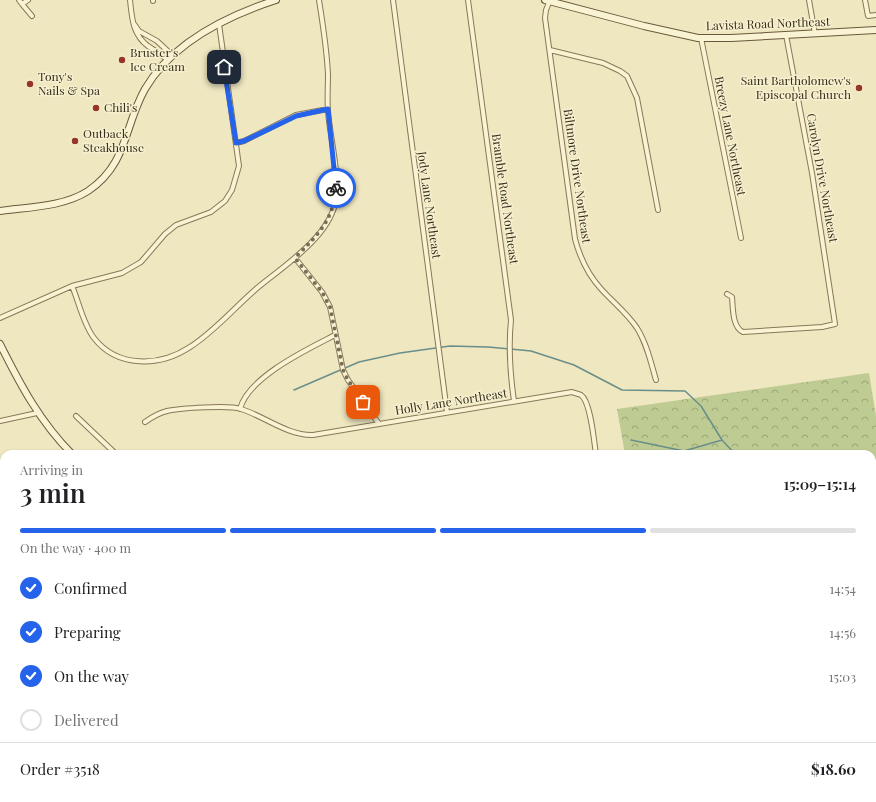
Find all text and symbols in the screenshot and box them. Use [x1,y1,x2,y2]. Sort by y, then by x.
street label: Lavista Road Northeast [706,13,831,33]
place label: Bruster's Ice Cream [130,44,185,74]
pin [207,50,241,84]
marker: Bruster's Ice Cream [117,55,127,65]
icon: home [213,56,235,78]
place label: Tony's Nails & Spa [38,68,100,98]
place label: Saint Bartholomew's Episcopal Church [741,72,851,102]
street label: Breezy Lane Northeast [712,75,751,198]
marker: Tony's Nails & Spa [25,79,35,89]
marker: Saint Bartholomew's Episcopal Church [854,83,864,93]
place label: Chili's [104,99,137,115]
marker: Chili's [91,103,101,113]
street label: Biltmore Drive Northeast [561,108,595,245]
street label: Carolyn Drive Northeast [804,112,842,244]
place label: Outback Steakhouse [83,125,144,155]
street label: Bramble Road Northeast [489,132,523,266]
marker: Outback Steakhouse [70,136,80,146]
street label: Jody Lane Northeast [414,149,446,260]
courier [316,168,356,208]
icon: bike [325,177,347,199]
street label: Holly Lane Northeast [394,384,509,418]
pin [346,385,380,419]
icon: bag [352,391,374,413]
text: Arriving in [20,461,83,478]
text: 15:09–15:14 [783,474,856,494]
text: 3 min [20,475,86,510]
text: On the way · 400 m [20,539,131,556]
icon: check [20,577,42,599]
text: Confirmed [54,578,127,598]
text: 14:54 [829,580,856,597]
icon: check [20,621,42,643]
text: Preparing [54,622,121,642]
text: 14:56 [829,624,856,641]
icon: check [20,665,42,687]
text: On the way [54,666,129,686]
text: 15:03 [829,668,856,685]
text: Delivered [54,710,119,730]
text: Order #3518 [20,759,100,779]
text: $18.60 [811,759,856,779]

